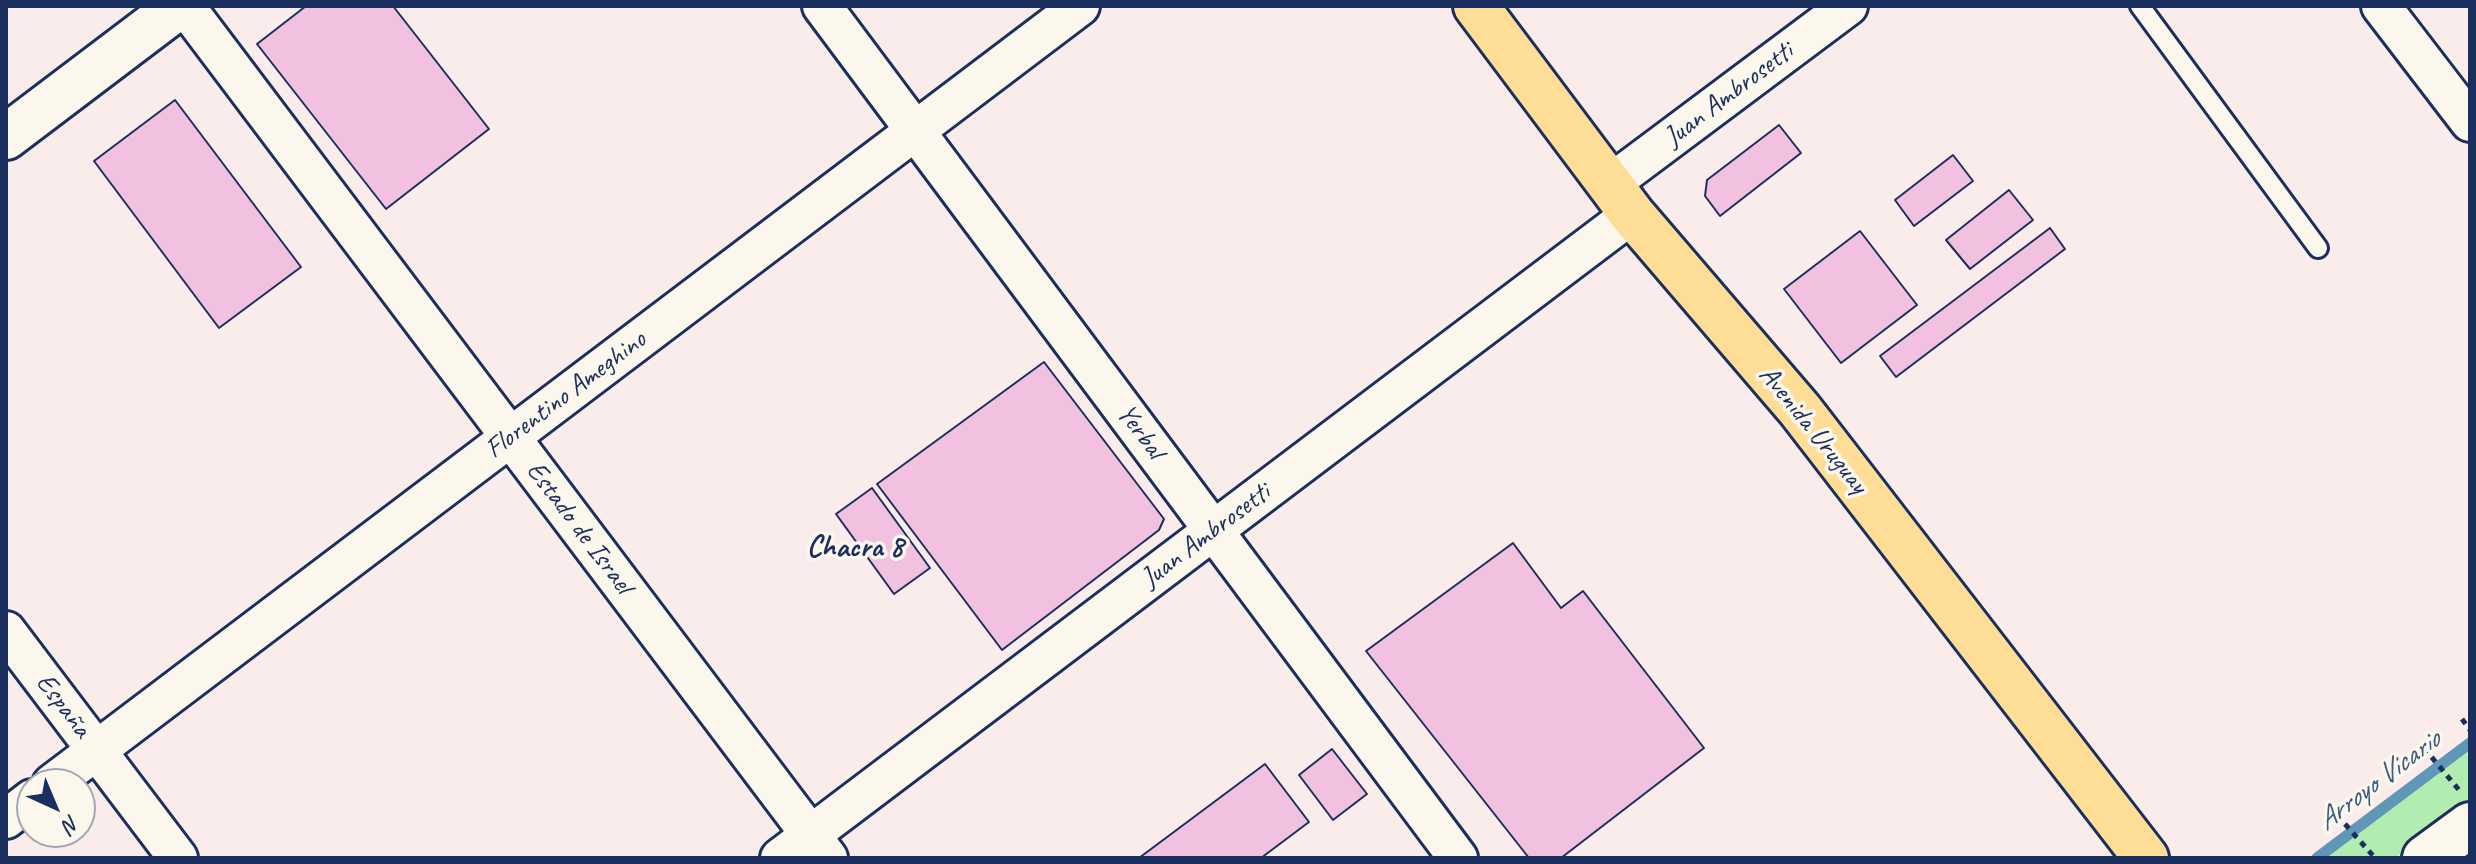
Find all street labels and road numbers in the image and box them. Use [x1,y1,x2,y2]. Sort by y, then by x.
street label: Juan Ambrosetti [1658,35,1800,155]
street label: Florentino Ameghino [479,324,653,466]
street label: Avenida Uruguay [1751,359,1875,501]
street label: Yerbal [1109,398,1171,466]
street label: Estado de Israel [518,455,640,601]
street label: Juan Ambrosetti [1135,476,1277,596]
street label: España [28,667,98,745]

